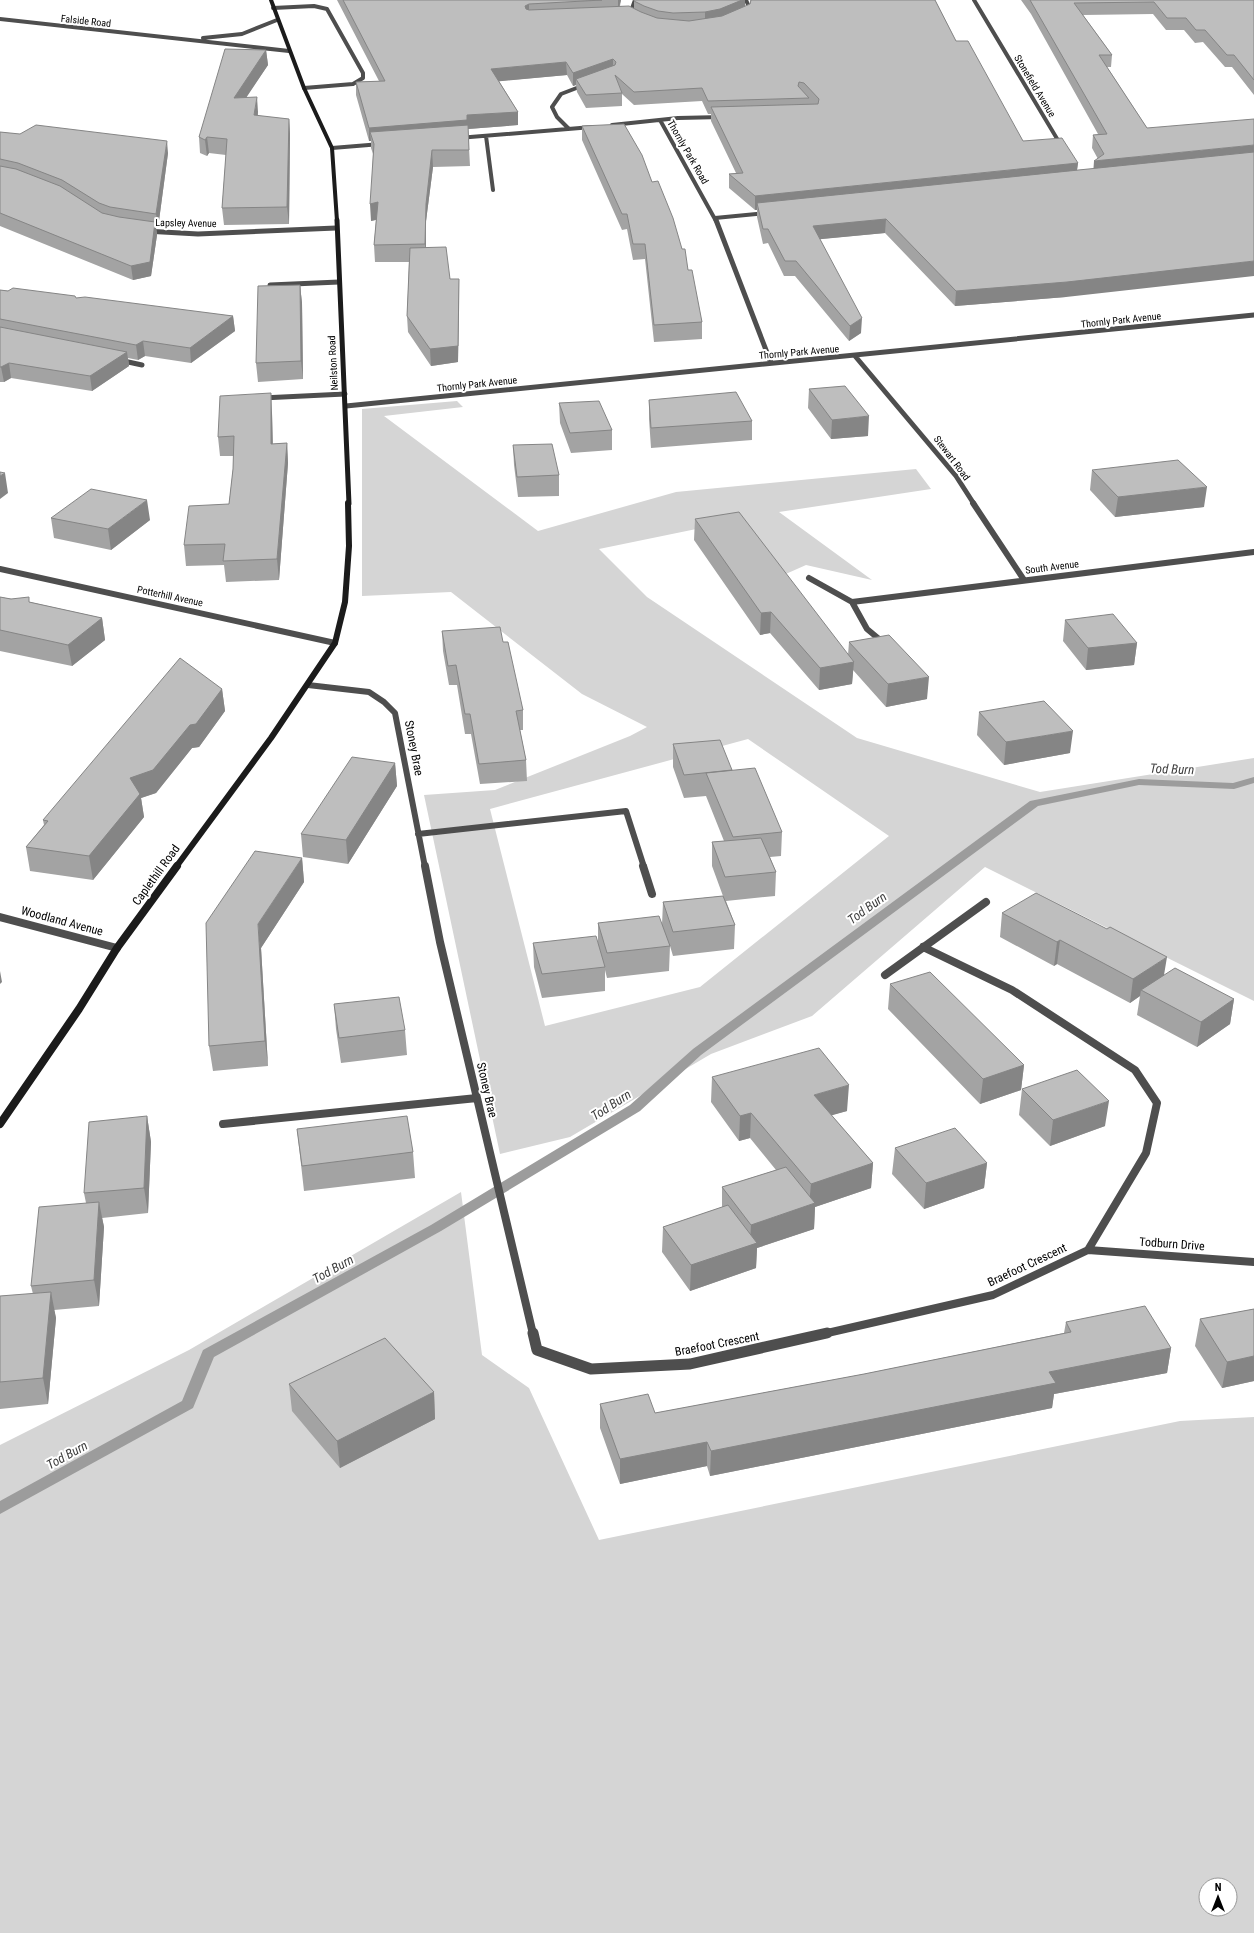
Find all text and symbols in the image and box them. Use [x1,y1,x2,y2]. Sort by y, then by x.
street label: Falside Road [60,13,112,29]
street label: Stonefield Avenue [1012,53,1058,119]
street label: Thornly Park Road [665,118,711,186]
street label: Lapsley Avenue [155,217,217,229]
street label: Thornly Park Avenue [1080,310,1162,330]
street label: Neilston Road [326,335,340,391]
street label: Thornly Park Avenue [758,343,840,361]
street label: Thornly Park Avenue [436,374,518,394]
street label: Stewart Road [932,434,972,482]
street label: South Avenue [1025,558,1080,576]
street label: Potterhill Avenue [136,584,204,608]
street label: Stoney Brae [402,719,426,777]
water label: Tod Burn [1150,761,1194,777]
street label: Caplethill Road [129,842,183,908]
water label: Tod Burn [845,889,889,927]
street label: Woodland Avenue [19,903,105,939]
street label: Stoney Brae [474,1061,500,1119]
water label: Tod Burn [588,1087,634,1123]
street label: Todburn Drive [1139,1235,1206,1253]
street label: Braefoot Crescent [985,1240,1069,1289]
water label: Tod Burn [310,1252,356,1286]
street label: Braefoot Crescent [674,1329,761,1359]
water label: Tod Burn [44,1438,90,1472]
north arrow [1198,1877,1238,1917]
text: N [1215,1881,1222,1894]

